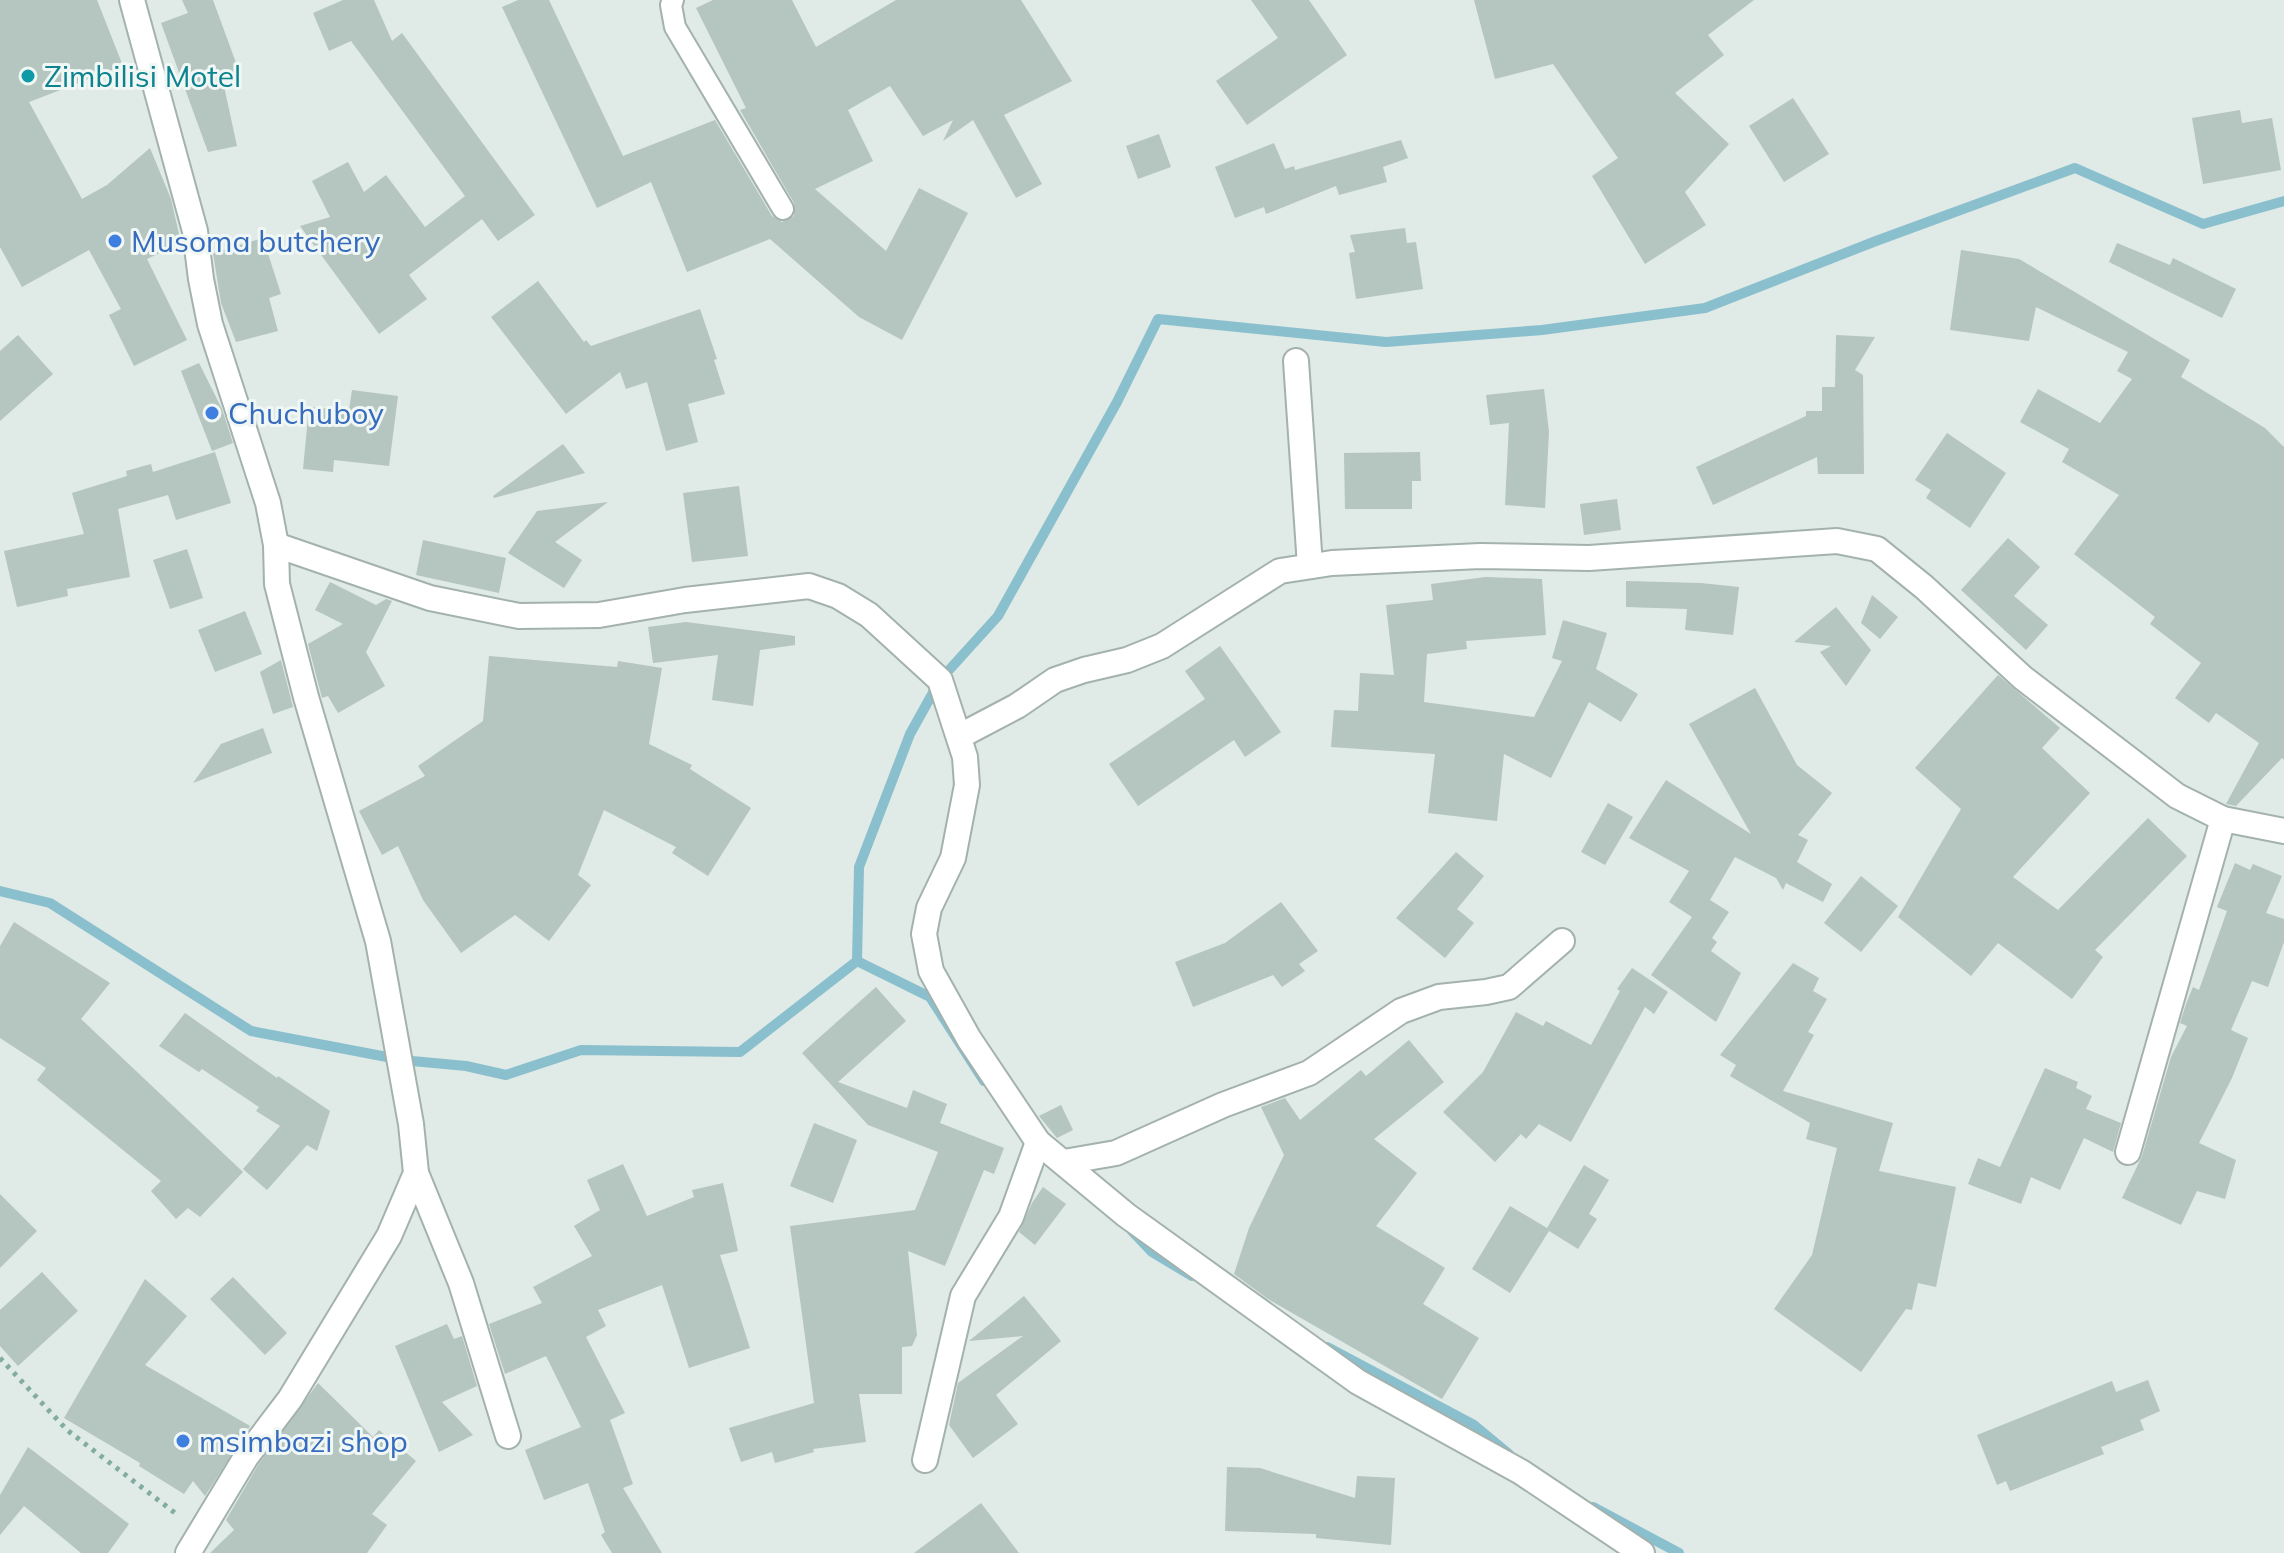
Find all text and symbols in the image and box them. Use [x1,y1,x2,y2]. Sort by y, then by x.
place label: Zimbilisi Motel [44,57,241,95]
marker: Zimbilisi Motel [19,67,37,85]
place label: Musoma butchery [131,222,380,260]
marker: Musoma butchery [106,232,124,250]
place label: Chuchuboy [228,394,384,432]
marker: Chuchuboy [203,404,221,422]
place label: msimbazi shop [199,1422,408,1460]
marker: msimbazi shop [174,1432,192,1450]

